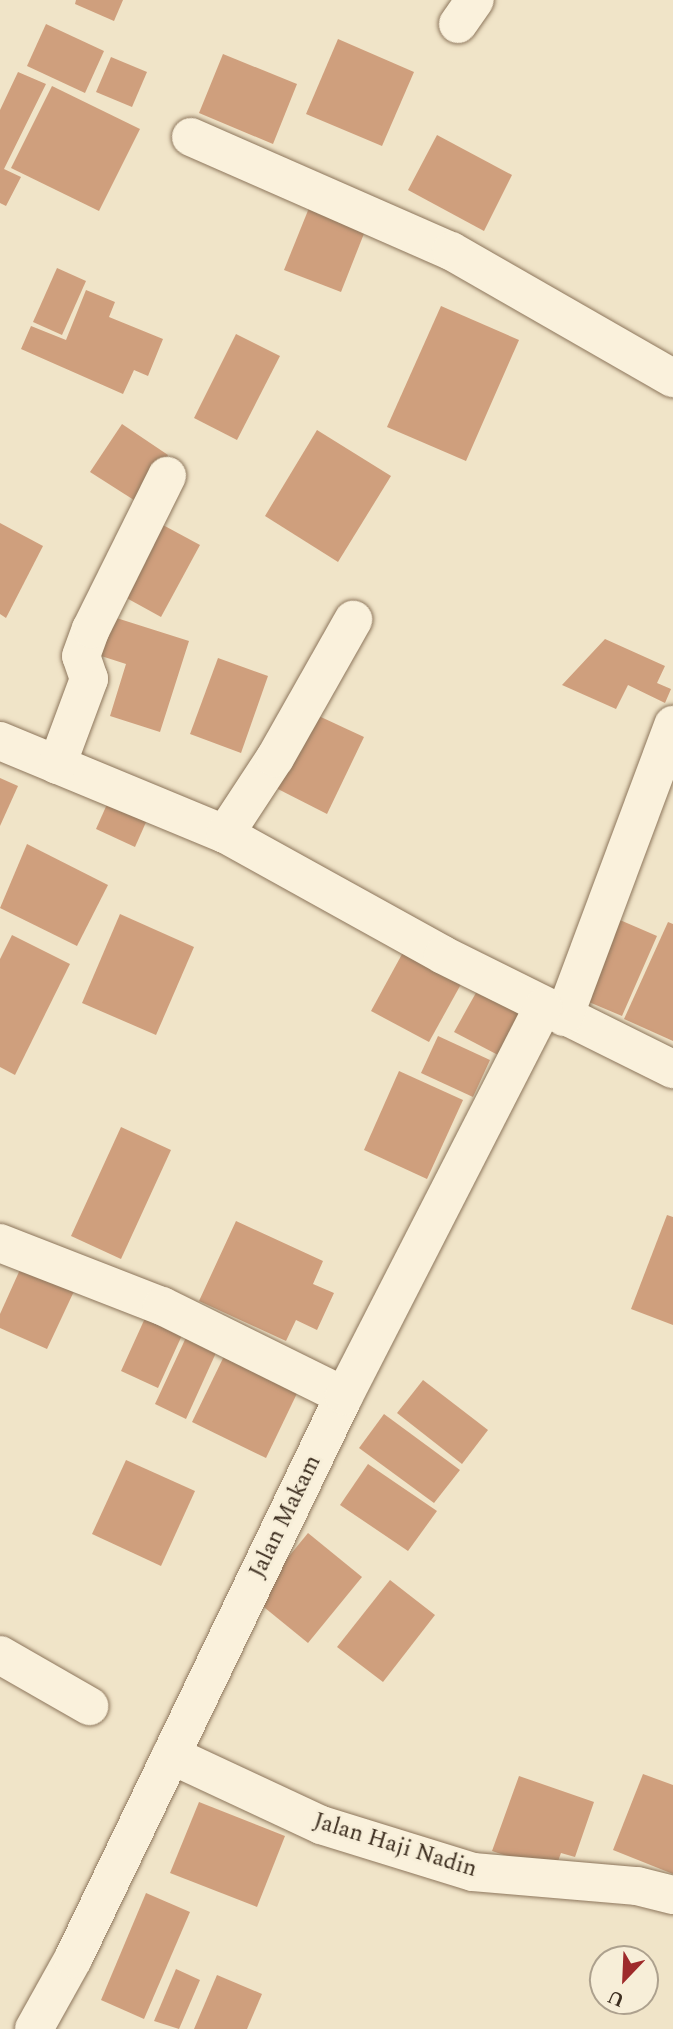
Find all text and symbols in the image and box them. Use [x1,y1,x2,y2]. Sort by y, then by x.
street label: Jalan Makam [244,1451,328,1583]
street label: Jalan Haji Nadin [310,1808,480,1884]
north arrow [589,1945,659,2015]
text: U [603,1981,629,2014]

